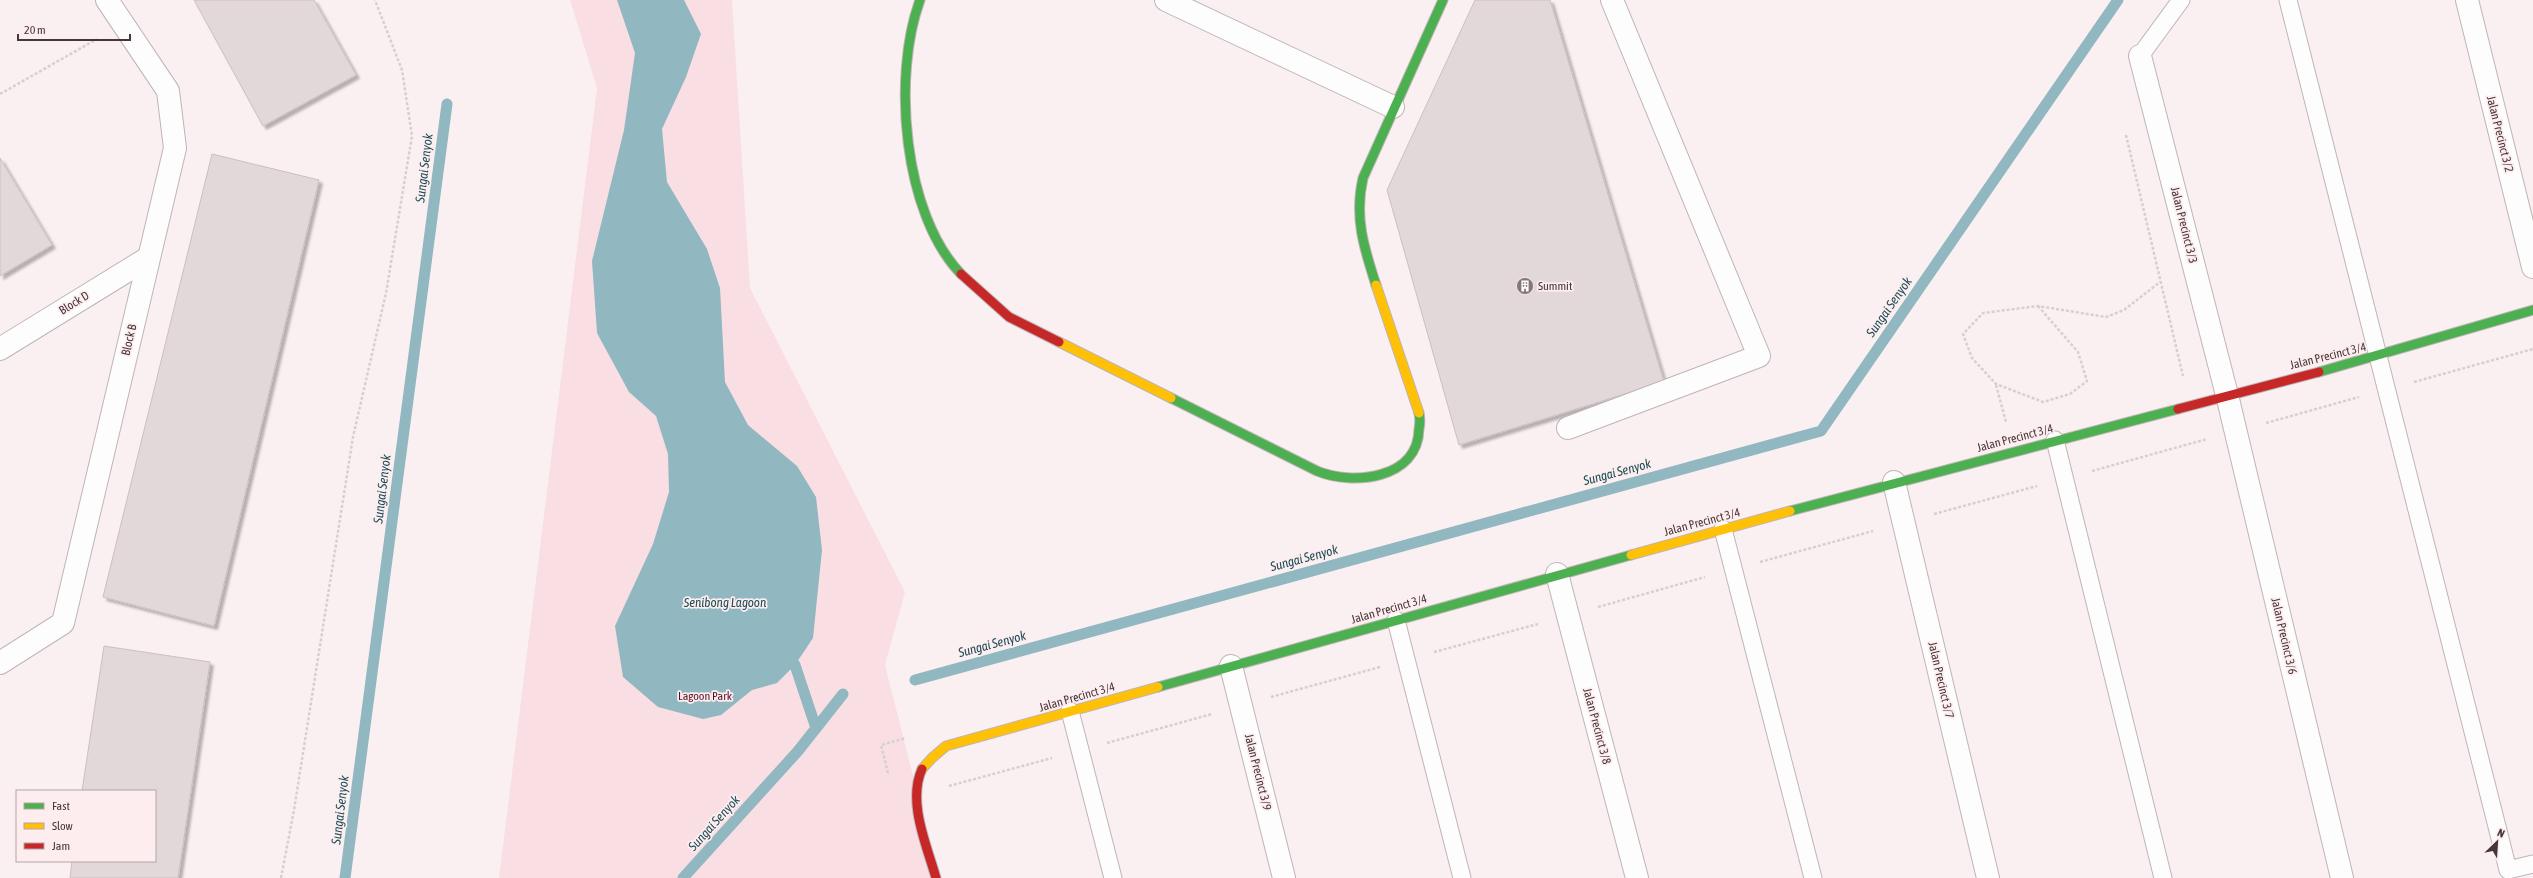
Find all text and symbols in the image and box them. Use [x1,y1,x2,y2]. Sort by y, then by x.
scale bar [18,16,130,42]
text: 20 m [24,23,46,37]
street label: Jalan Precinct 3/2 [2484,94,2516,174]
water label: Sungai Senyok [412,132,436,204]
street label: Jalan Precinct 3/3 [2168,185,2200,265]
water label: Sungai Senyok [1862,274,1915,341]
building icon: Summit [1515,276,1535,296]
place label: Summit [1538,279,1573,293]
street label: Block D [57,288,92,318]
street label: Block B [119,323,139,357]
street label: Jalan Precinct 3/4 [2288,340,2368,372]
street label: Jalan Precinct 3/4 [1975,421,2055,455]
water label: Sungai Senyok [370,453,394,525]
water label: Sungai Senyok [1581,456,1653,488]
street label: Jalan Precinct 3/4 [1662,505,1742,539]
water label: Sungai Senyok [1268,542,1340,574]
street label: Jalan Precinct 3/4 [1349,591,1429,627]
water label: Senibong Lagoon [683,595,767,610]
street label: Jalan Precinct 3/6 [2268,596,2300,676]
water label: Sungai Senyok [956,628,1028,660]
street label: Jalan Precinct 3/7 [1925,640,1957,720]
street label: Jalan Precinct 3/4 [1037,679,1117,715]
street label: Jalan Precinct 3/8 [1580,686,1614,766]
park label: Lagoon Park [678,689,733,703]
street label: Jalan Precinct 3/9 [1242,732,1274,812]
water label: Sungai Senyok [328,774,352,846]
legend [16,790,156,862]
water label: Sungai Senyok [685,792,743,855]
text: Fast [52,799,70,813]
text: Slow [52,819,73,833]
north arrow [2477,822,2517,862]
text: N [2496,826,2507,840]
text: Jam [52,839,70,853]

